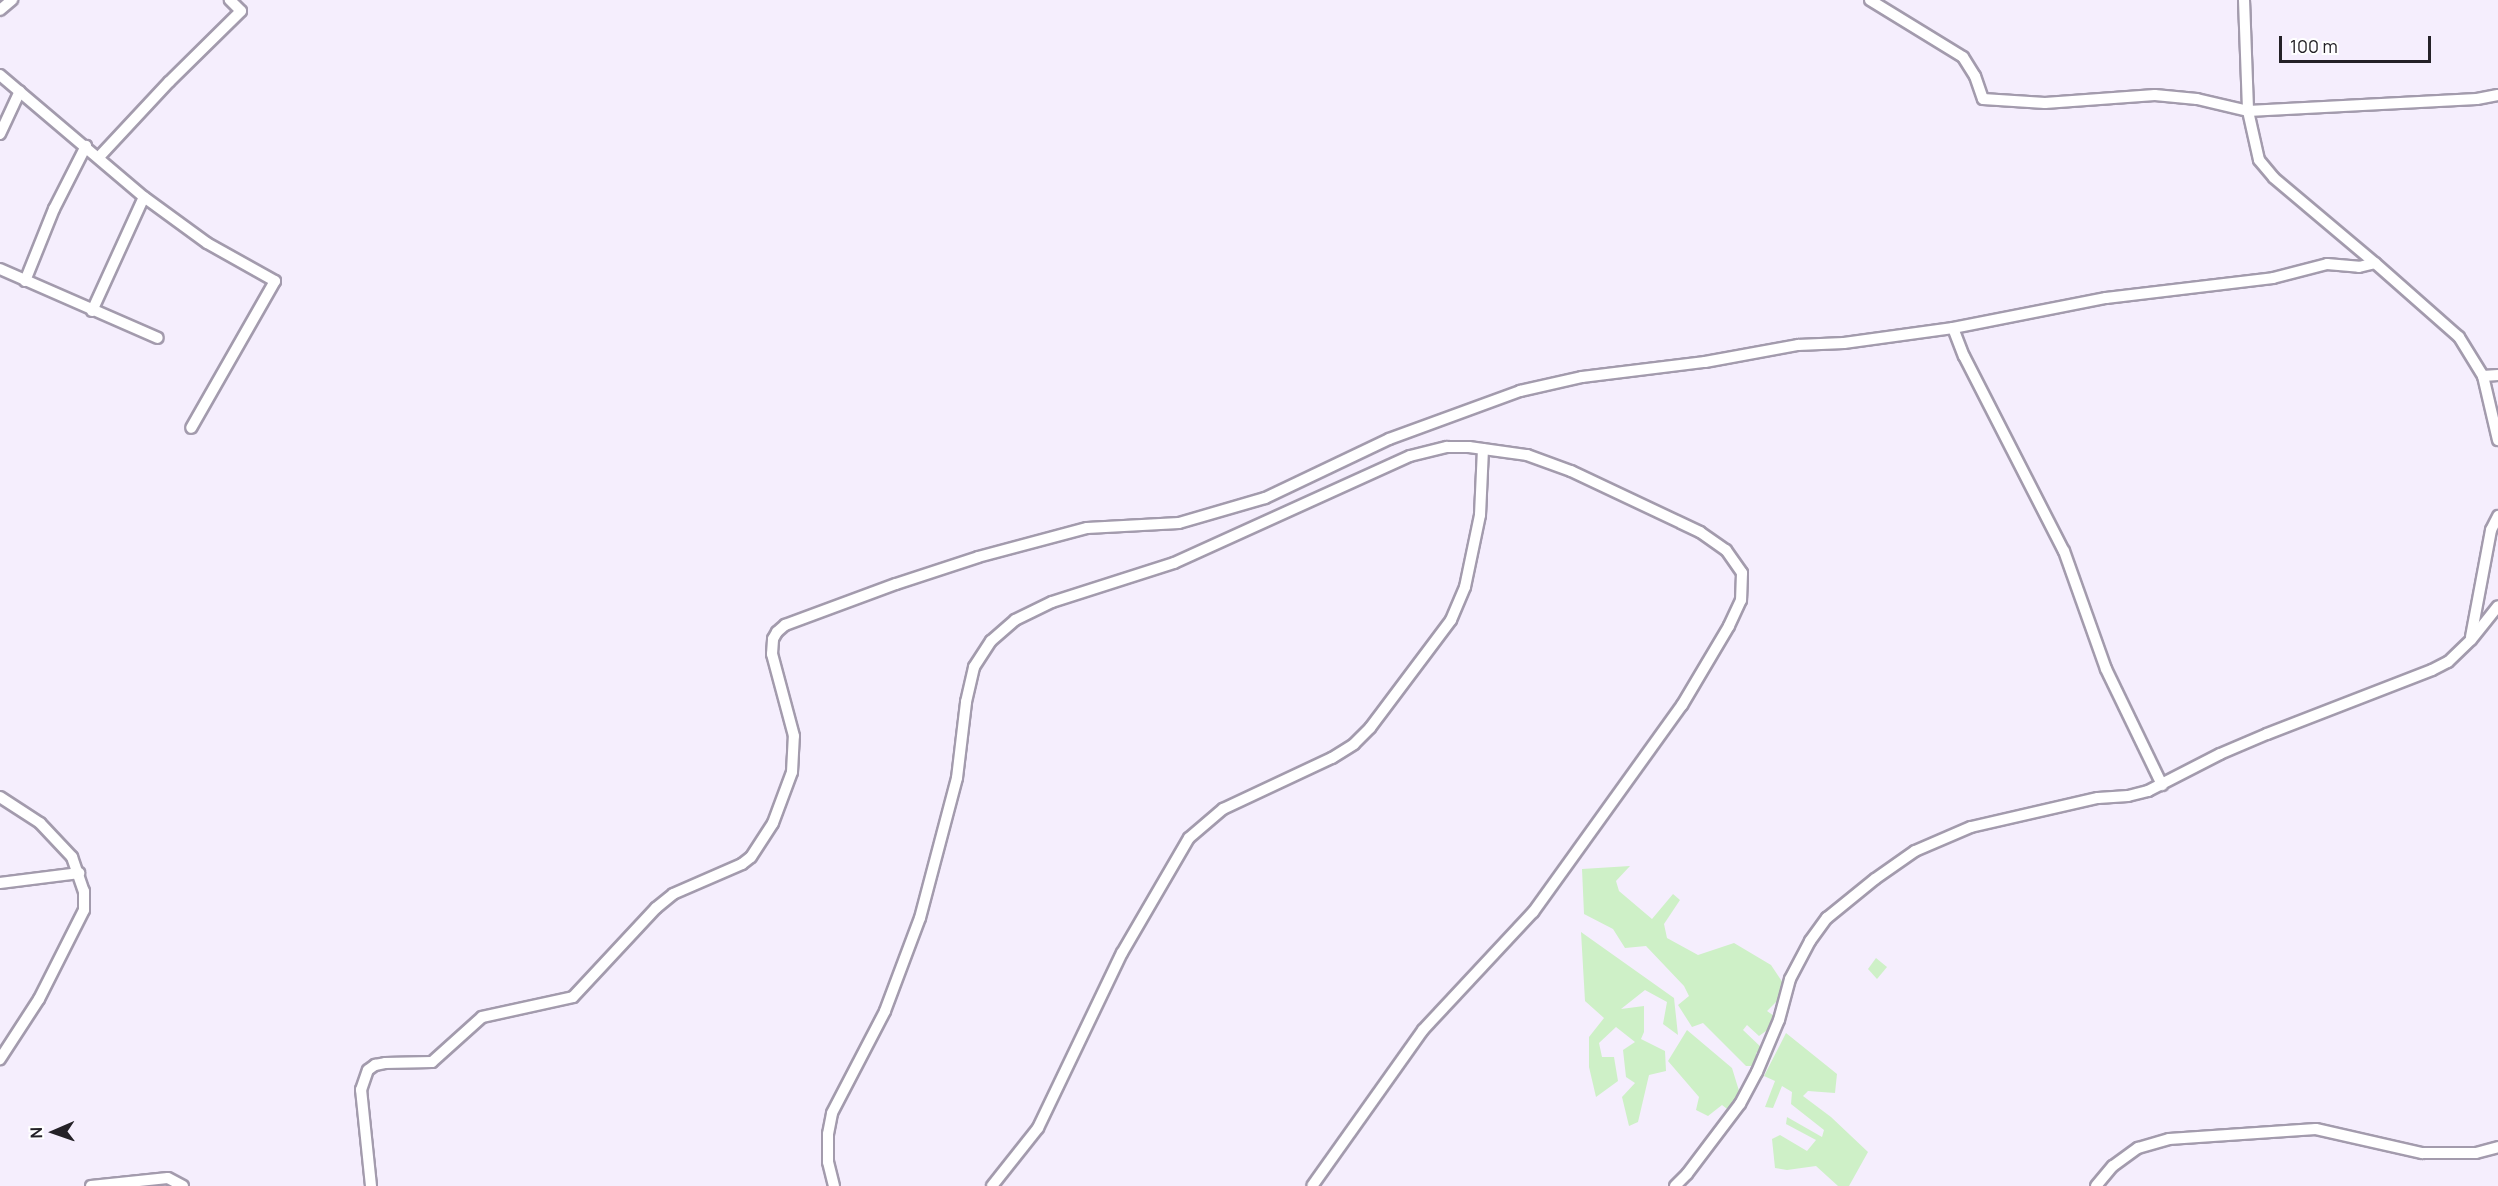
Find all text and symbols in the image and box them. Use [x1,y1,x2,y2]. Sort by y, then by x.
scale bar [2282,24,2434,62]
text: 100 m [2290,34,2338,58]
north arrow [24,1102,84,1162]
text: N [25,1126,47,1139]

